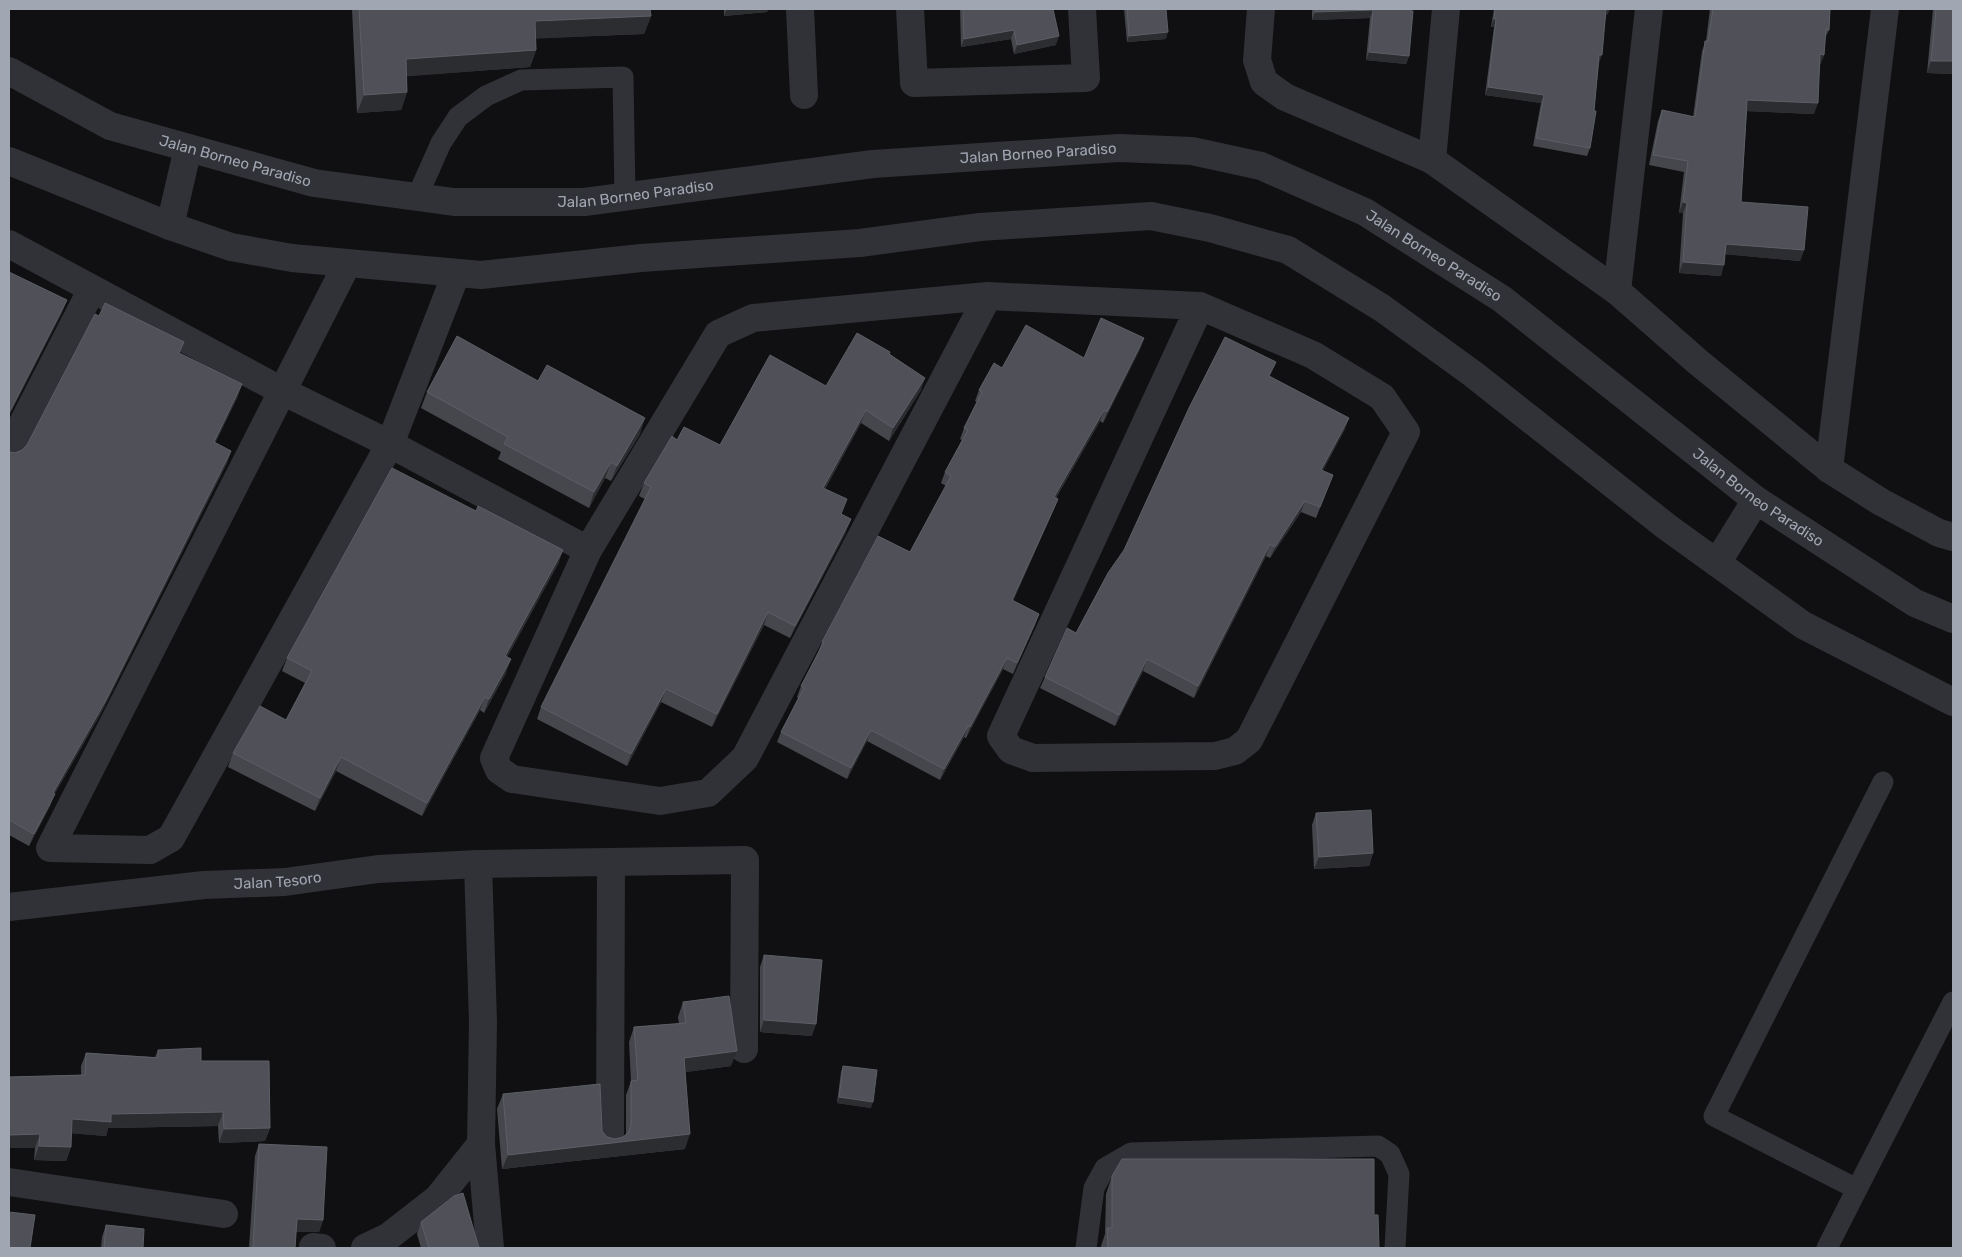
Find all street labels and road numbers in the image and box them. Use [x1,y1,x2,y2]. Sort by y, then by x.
street label: Jalan Borneo Paradiso [157,131,313,191]
street label: Jalan Borneo Paradiso [959,139,1117,167]
street label: Jalan Borneo Paradiso [557,176,715,211]
street label: Jalan Borneo Paradiso [1363,206,1505,305]
street label: Jalan Borneo Paradiso [1689,444,1827,550]
street label: Jalan Tesoro [233,868,323,893]

